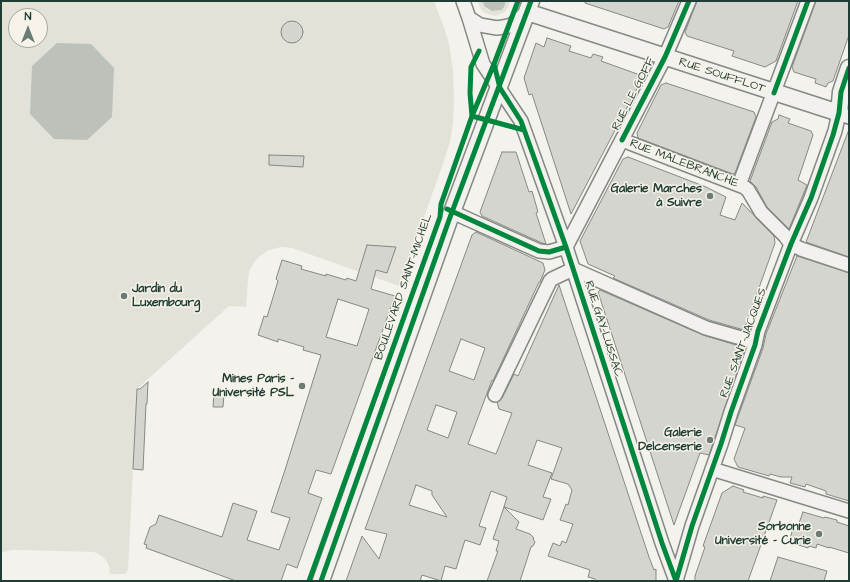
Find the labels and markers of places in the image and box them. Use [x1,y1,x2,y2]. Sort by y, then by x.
place label: Galerie Marches à Suivre [611,182,702,210]
marker: Galerie Marches à Suivre [705,191,715,201]
place label: Jardin du Luxembourg [132,282,200,310]
marker: Jardin du Luxembourg [119,291,129,301]
place label: Mines Paris - Université PSL [212,372,294,400]
marker: Mines Paris - Université PSL [297,381,307,391]
place label: Galerie Delcenserie [638,426,702,454]
marker: Galerie Delcenserie [705,435,715,445]
place label: Sorbonne Université - Curie [715,520,811,548]
marker: Sorbonne Université - Curie [814,529,824,539]

